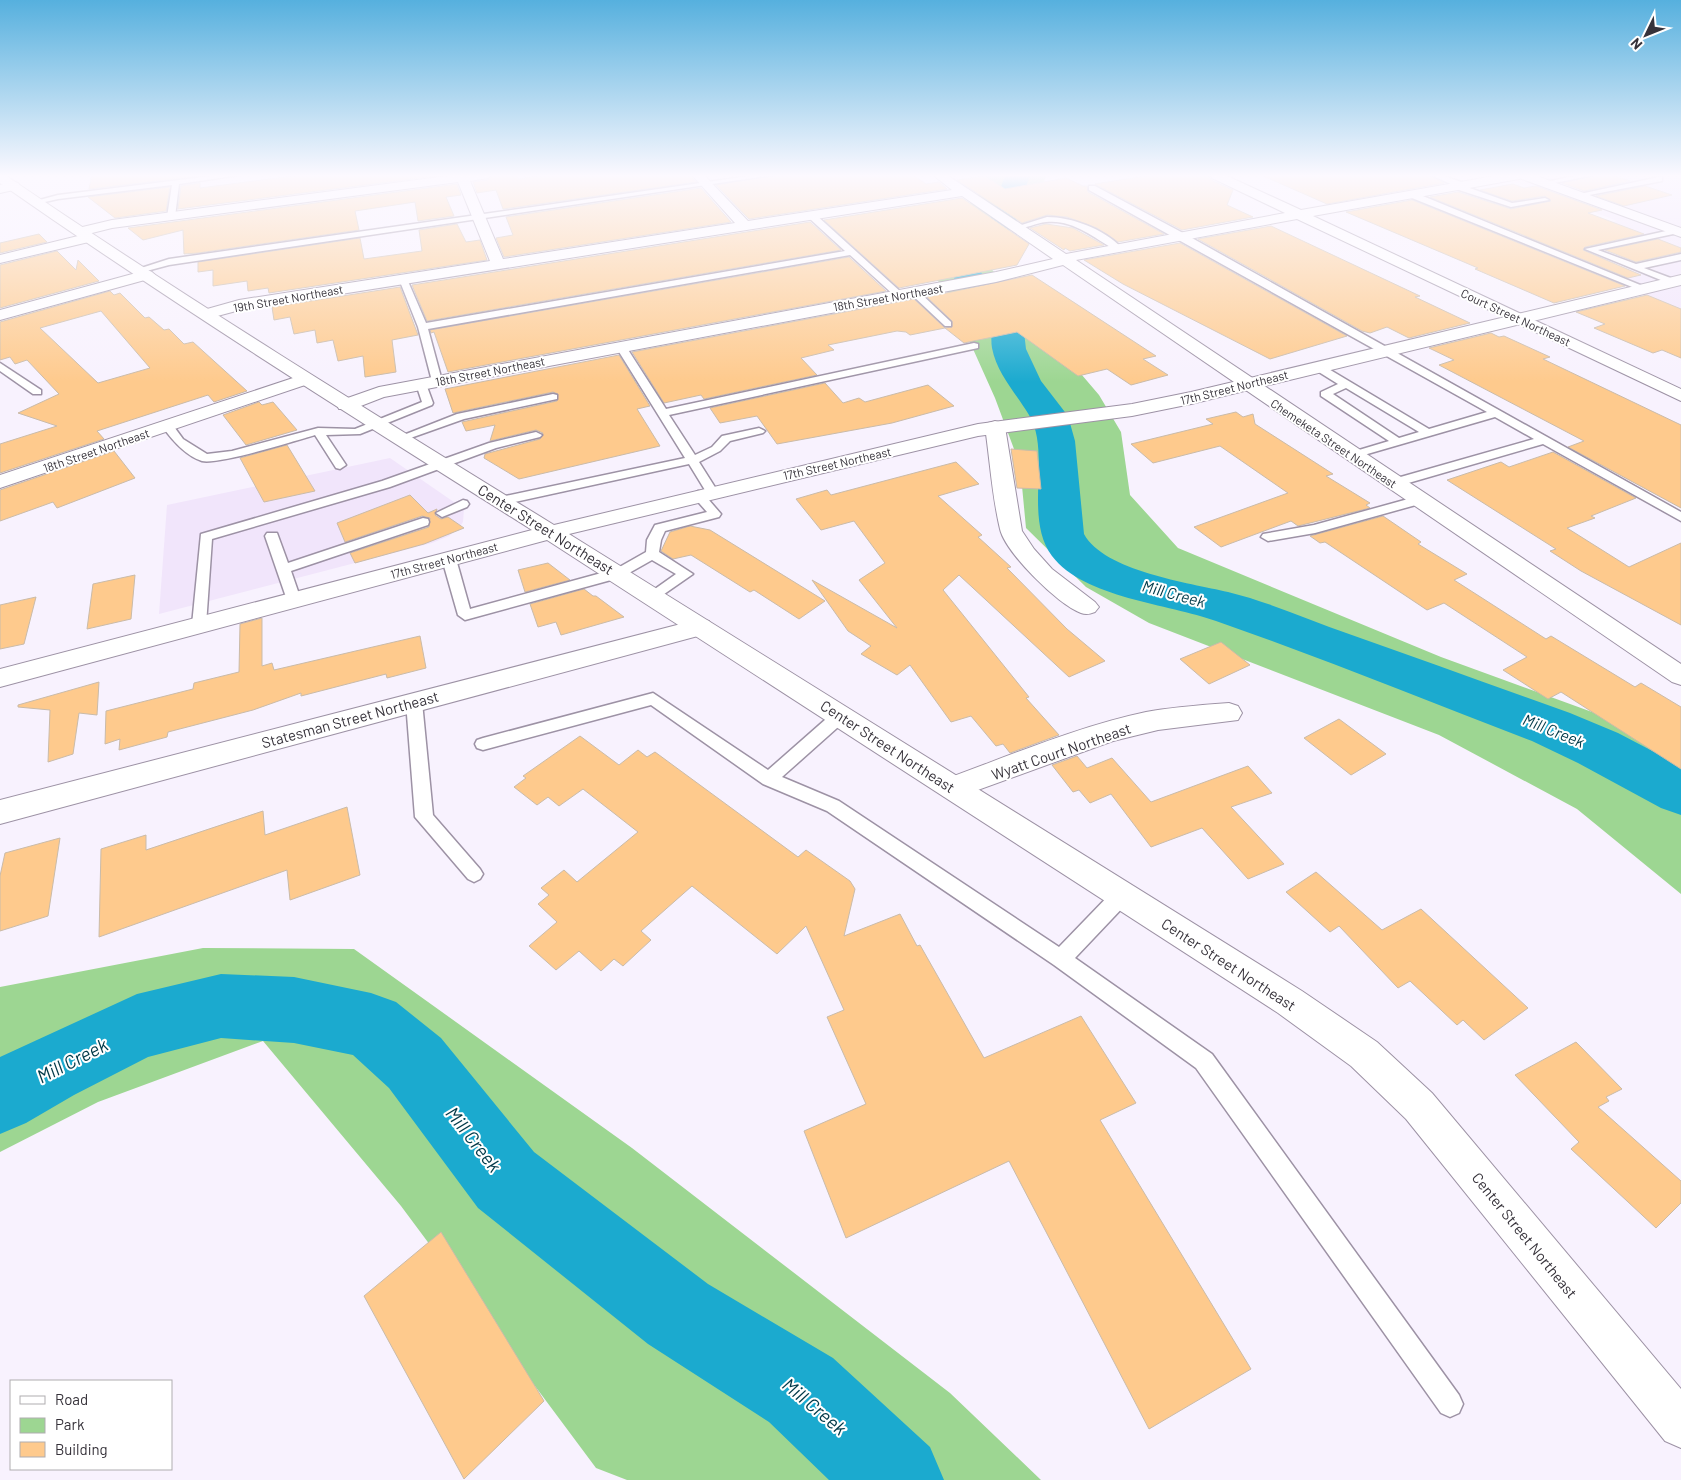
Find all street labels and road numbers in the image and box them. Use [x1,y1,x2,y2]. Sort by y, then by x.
street label: 18th Street Northeast [832,280,944,314]
street label: 19th Street Northeast [232,281,344,315]
street label: Court Street Northeast [1459,285,1573,349]
street label: 18th Street Northeast [434,354,546,388]
street label: 17th Street Northeast [1179,367,1289,407]
street label: Chemeketa Street Northeast [1268,396,1400,490]
street label: 18th Street Northeast [41,425,151,475]
street label: 17th Street Northeast [781,444,893,482]
street label: Center Street Northeast [475,480,617,578]
street label: 17th Street Northeast [389,539,499,581]
street label: Statesman Street Northeast [259,687,441,751]
street label: Center Street Northeast [817,696,959,796]
street label: Wyatt Court Northeast [989,719,1133,783]
street label: Center Street Northeast [1158,914,1300,1014]
street label: Center Street Northeast [1469,1169,1581,1301]

